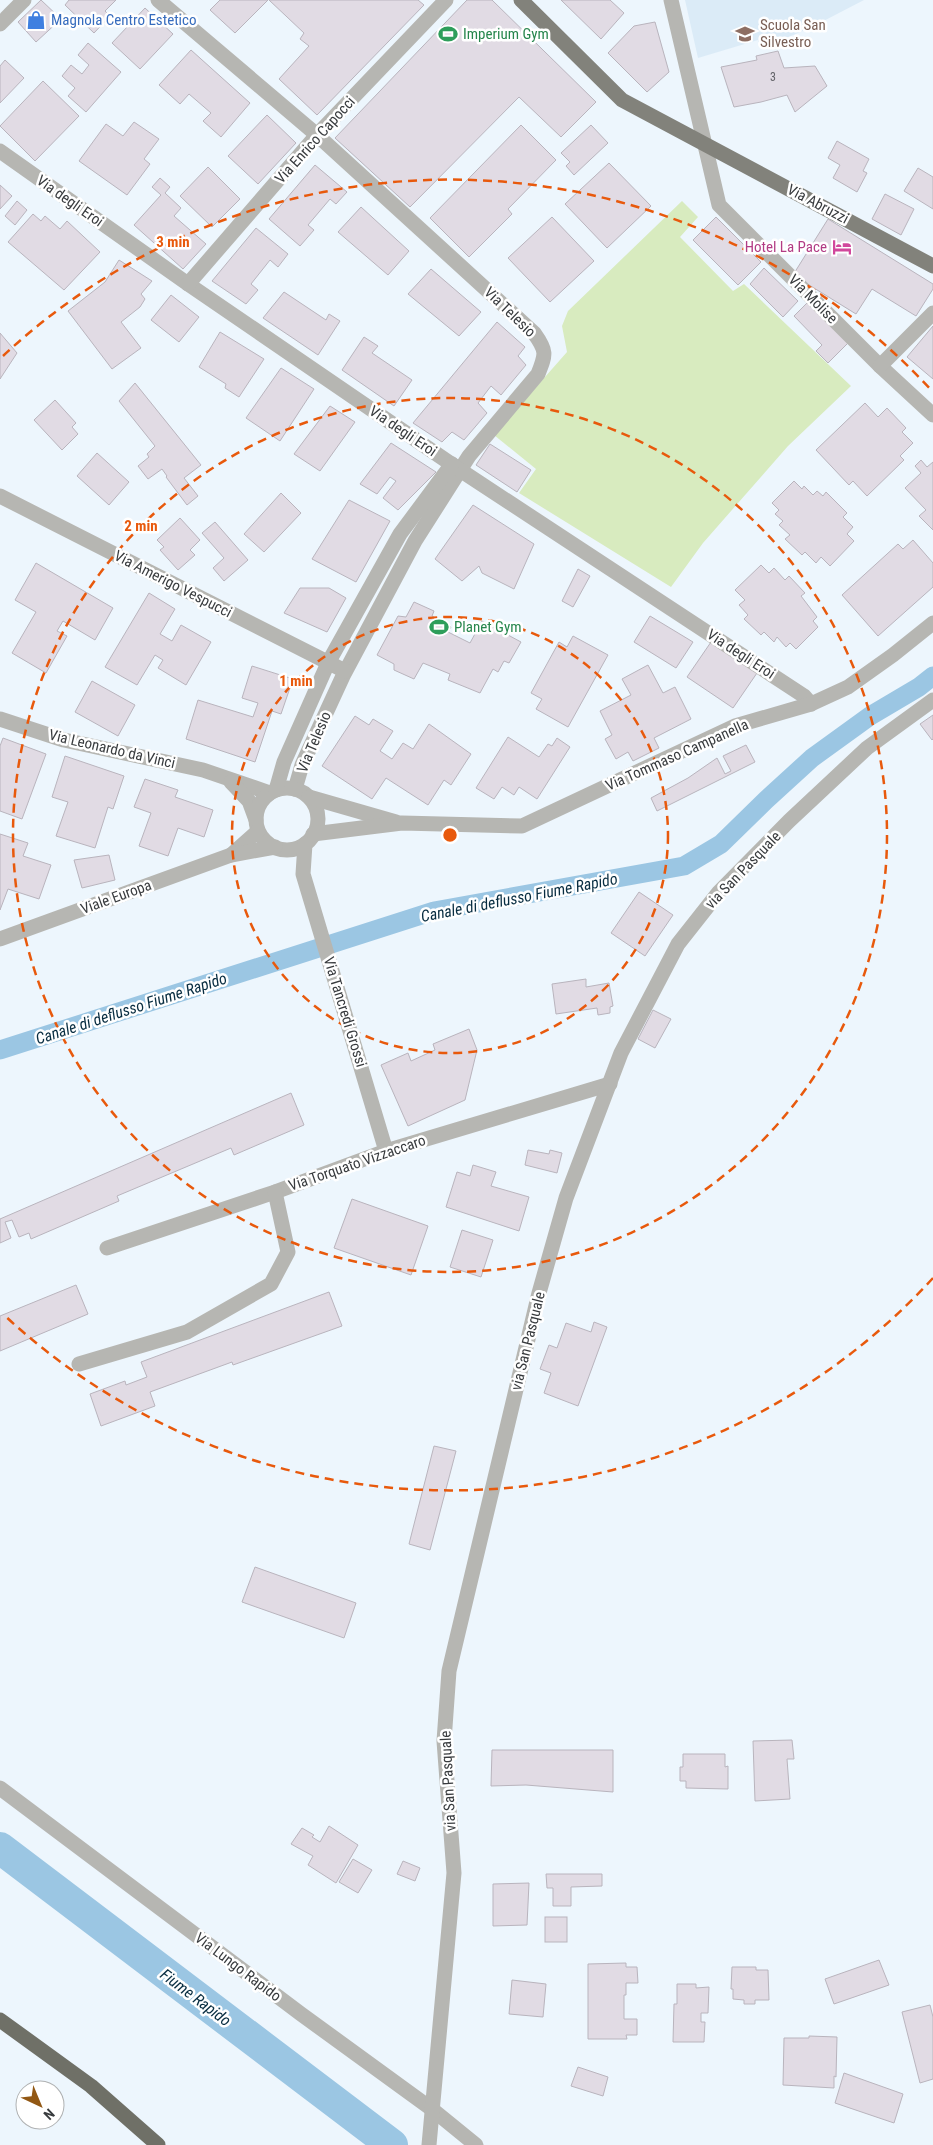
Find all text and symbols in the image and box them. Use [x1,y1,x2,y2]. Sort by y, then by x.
shop icon: Magnola Centro Estetico [25,9,47,31]
place label: Magnola Centro Estetico [51,11,197,29]
place label: Scuola San Silvestro [760,16,826,51]
sports icon: Imperium Gym [437,23,459,45]
school or university icon: Scuola San Silvestro [734,23,756,45]
place label: Imperium Gym [463,25,549,43]
house number: 3 [770,70,776,84]
street label: Via Enrico Capocci [271,93,359,187]
street label: Via degli Eroi [33,171,107,231]
street label: Via Abruzzi [784,180,852,228]
text: 3 min [156,233,190,251]
hotel icon: Hotel La Pace [831,236,853,258]
place label: Hotel La Pace [745,238,827,256]
street label: Via Molise [785,271,841,327]
street label: Via Telesio [481,283,539,341]
street label: Via degli Eroi [366,402,440,460]
text: 2 min [124,517,158,535]
street label: Via Amerigo Vespucci [111,547,235,621]
sports icon: Planet Gym [428,616,450,638]
place label: Planet Gym [454,618,522,636]
street label: Via degli Eroi [704,625,778,683]
text: 1 min [279,672,313,690]
street label: Via Telesio [293,709,335,775]
street label: Via Tommaso Campanella [603,715,751,795]
street label: Via Leonardo da Vinci [47,726,177,772]
centre of rings [441,826,459,844]
street label: via San Pasquale [701,827,785,913]
water label: Canale di deflusso Fiume Rapido [419,869,619,926]
street label: Viale Europa [78,876,154,918]
street label: Via Tancredi Grossi [320,955,370,1069]
water label: Canale di deflusso Fiume Rapido [33,968,229,1048]
street label: Via Torquato Vizzaccaro [286,1131,428,1195]
street label: via San Pasquale [507,1290,549,1392]
street label: via San Pasquale [436,1730,460,1832]
street label: Via Lungo Rapido [191,1929,285,2005]
water label: Fiume Rapido [157,1965,235,2030]
north arrow [15,2080,65,2130]
text: N [40,2106,58,2123]

